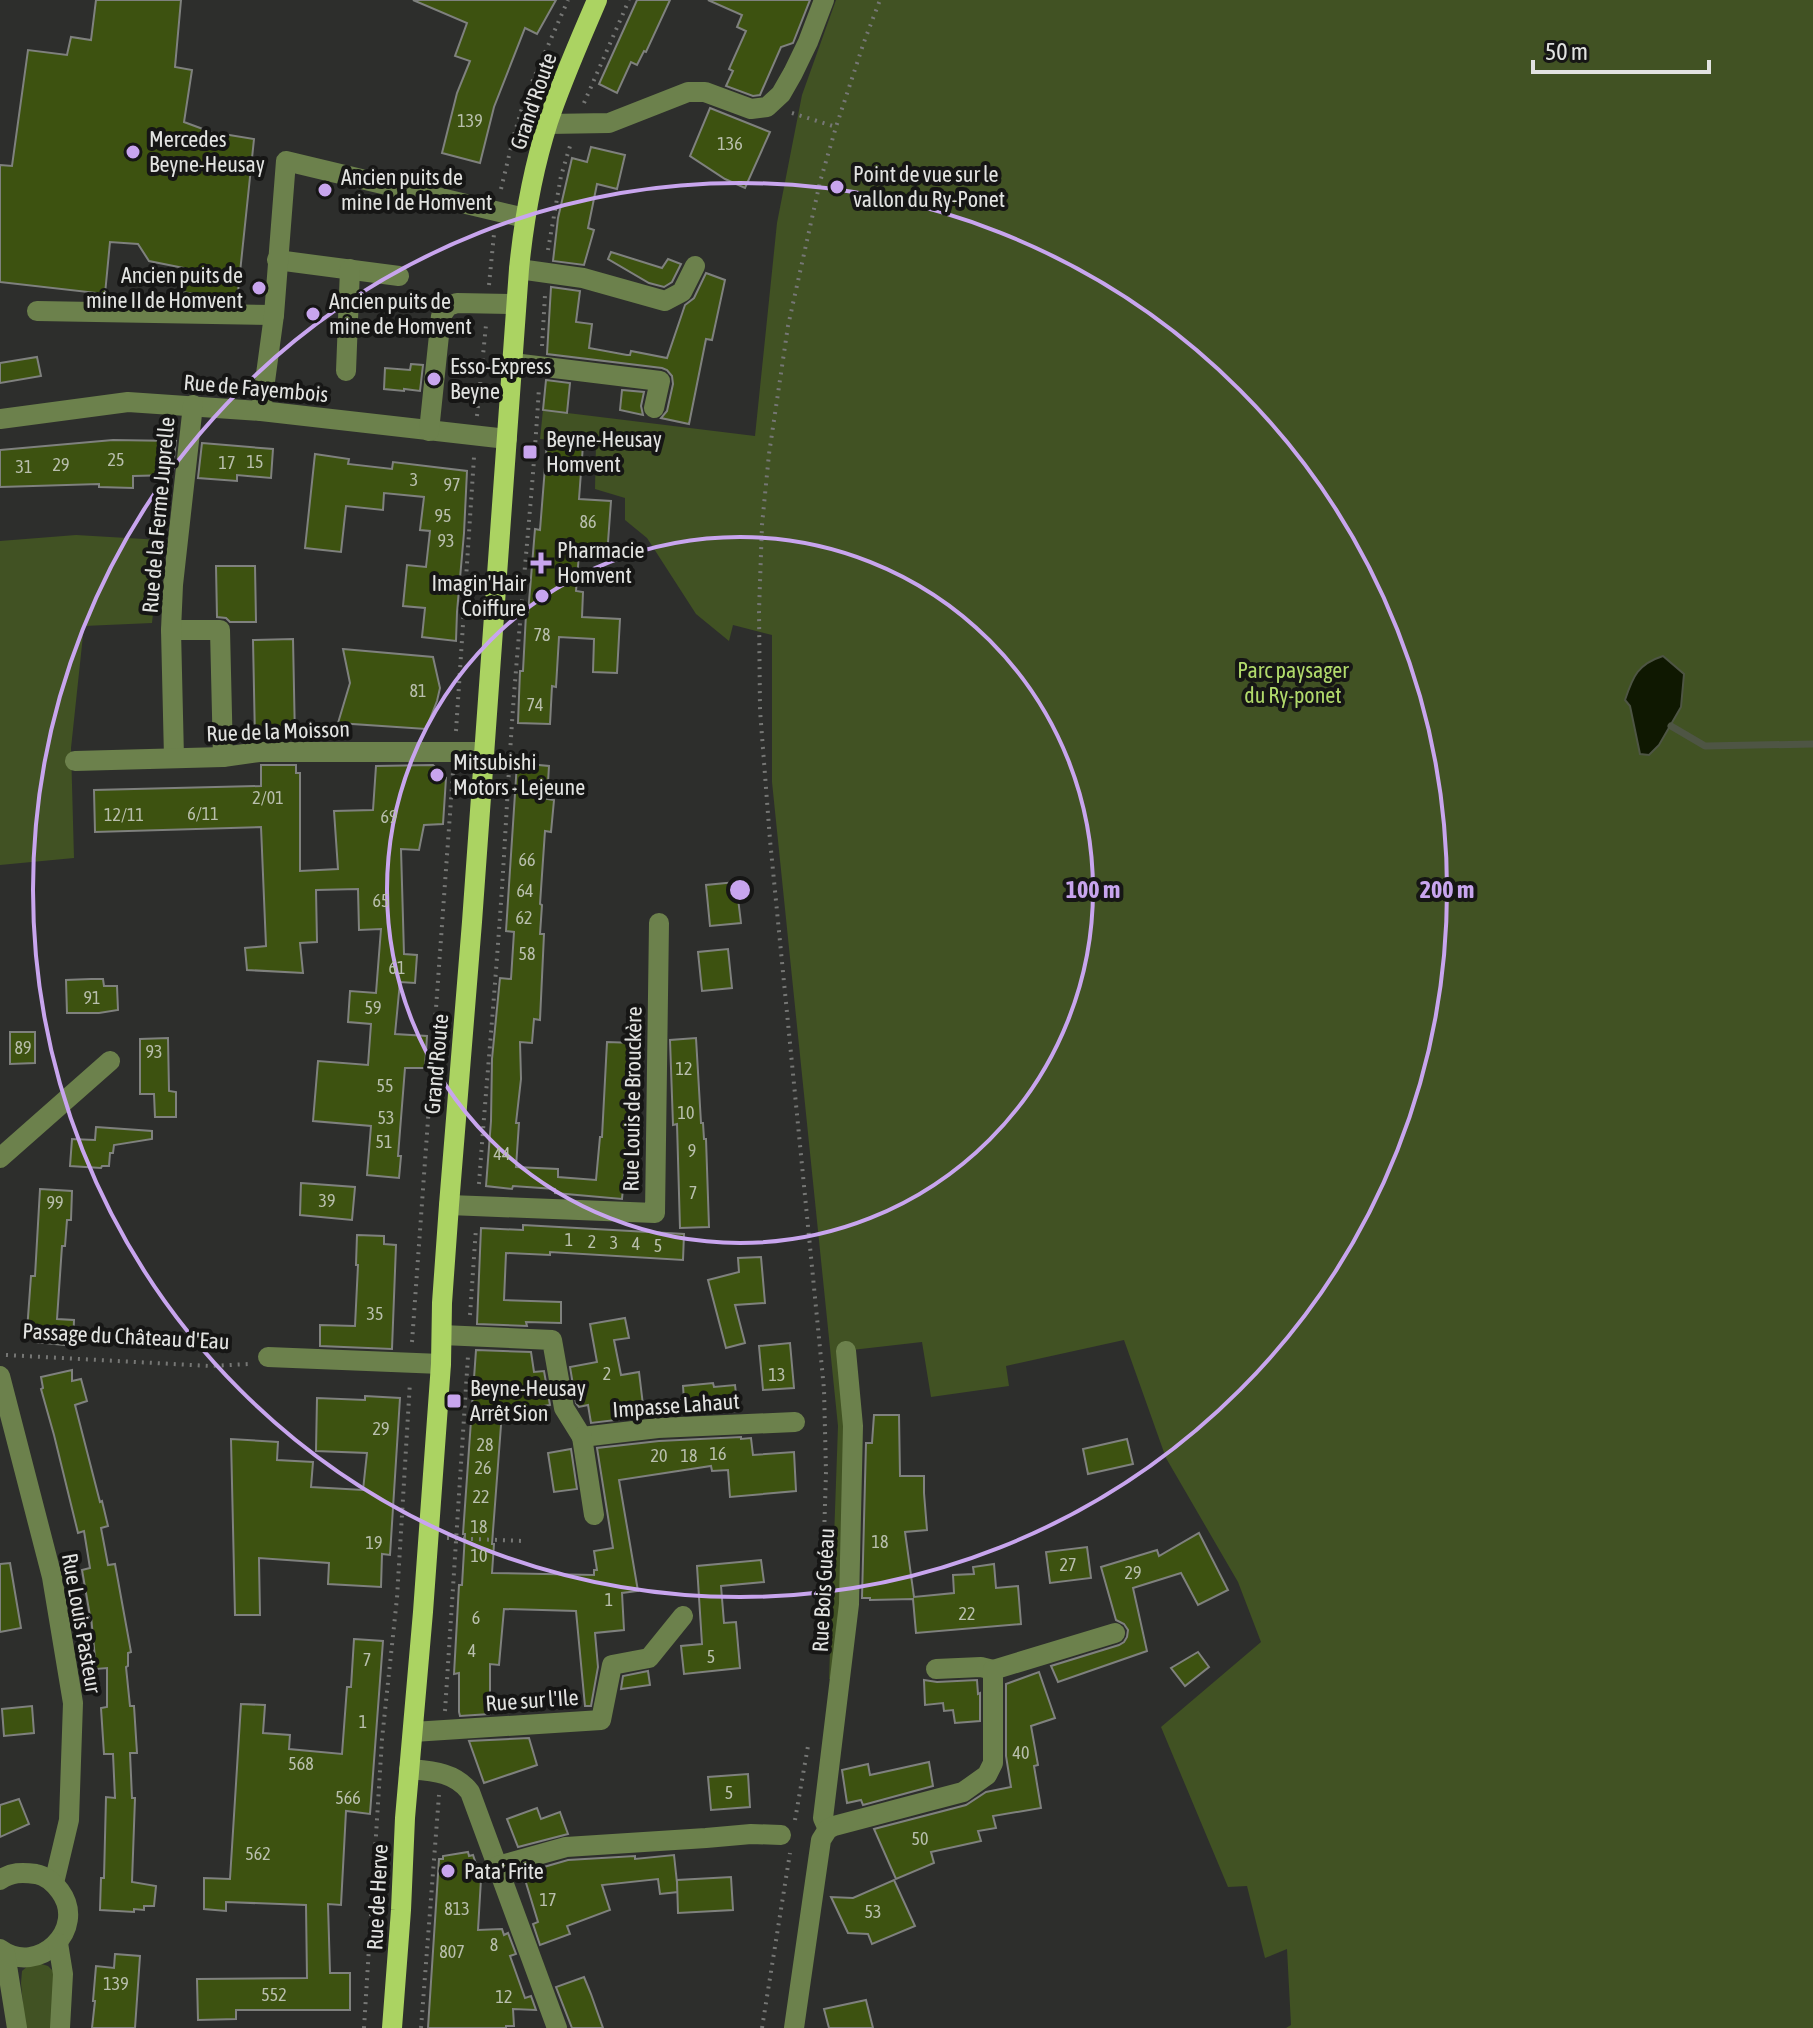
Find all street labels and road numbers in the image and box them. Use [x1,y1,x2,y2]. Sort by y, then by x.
street label: Grand'Route [504,49,562,153]
street label: Rue de Fayembois [183,369,330,407]
street label: Rue de la Ferme Juprelle [136,416,180,614]
street label: Rue de la Moisson [206,715,350,747]
street label: Rue Louis de Brouckère [617,1006,647,1192]
street label: Grand'Route [419,1013,453,1115]
street label: Passage du Château d'Eau [22,1318,230,1354]
street label: Impasse Lahaut [612,1388,740,1422]
street label: Rue Bois Guéau [807,1527,839,1653]
street label: Rue Louis Pasteur [57,1551,107,1695]
street label: Rue sur l'Ile [485,1684,579,1716]
street label: Rue de Herve [361,1843,393,1951]

